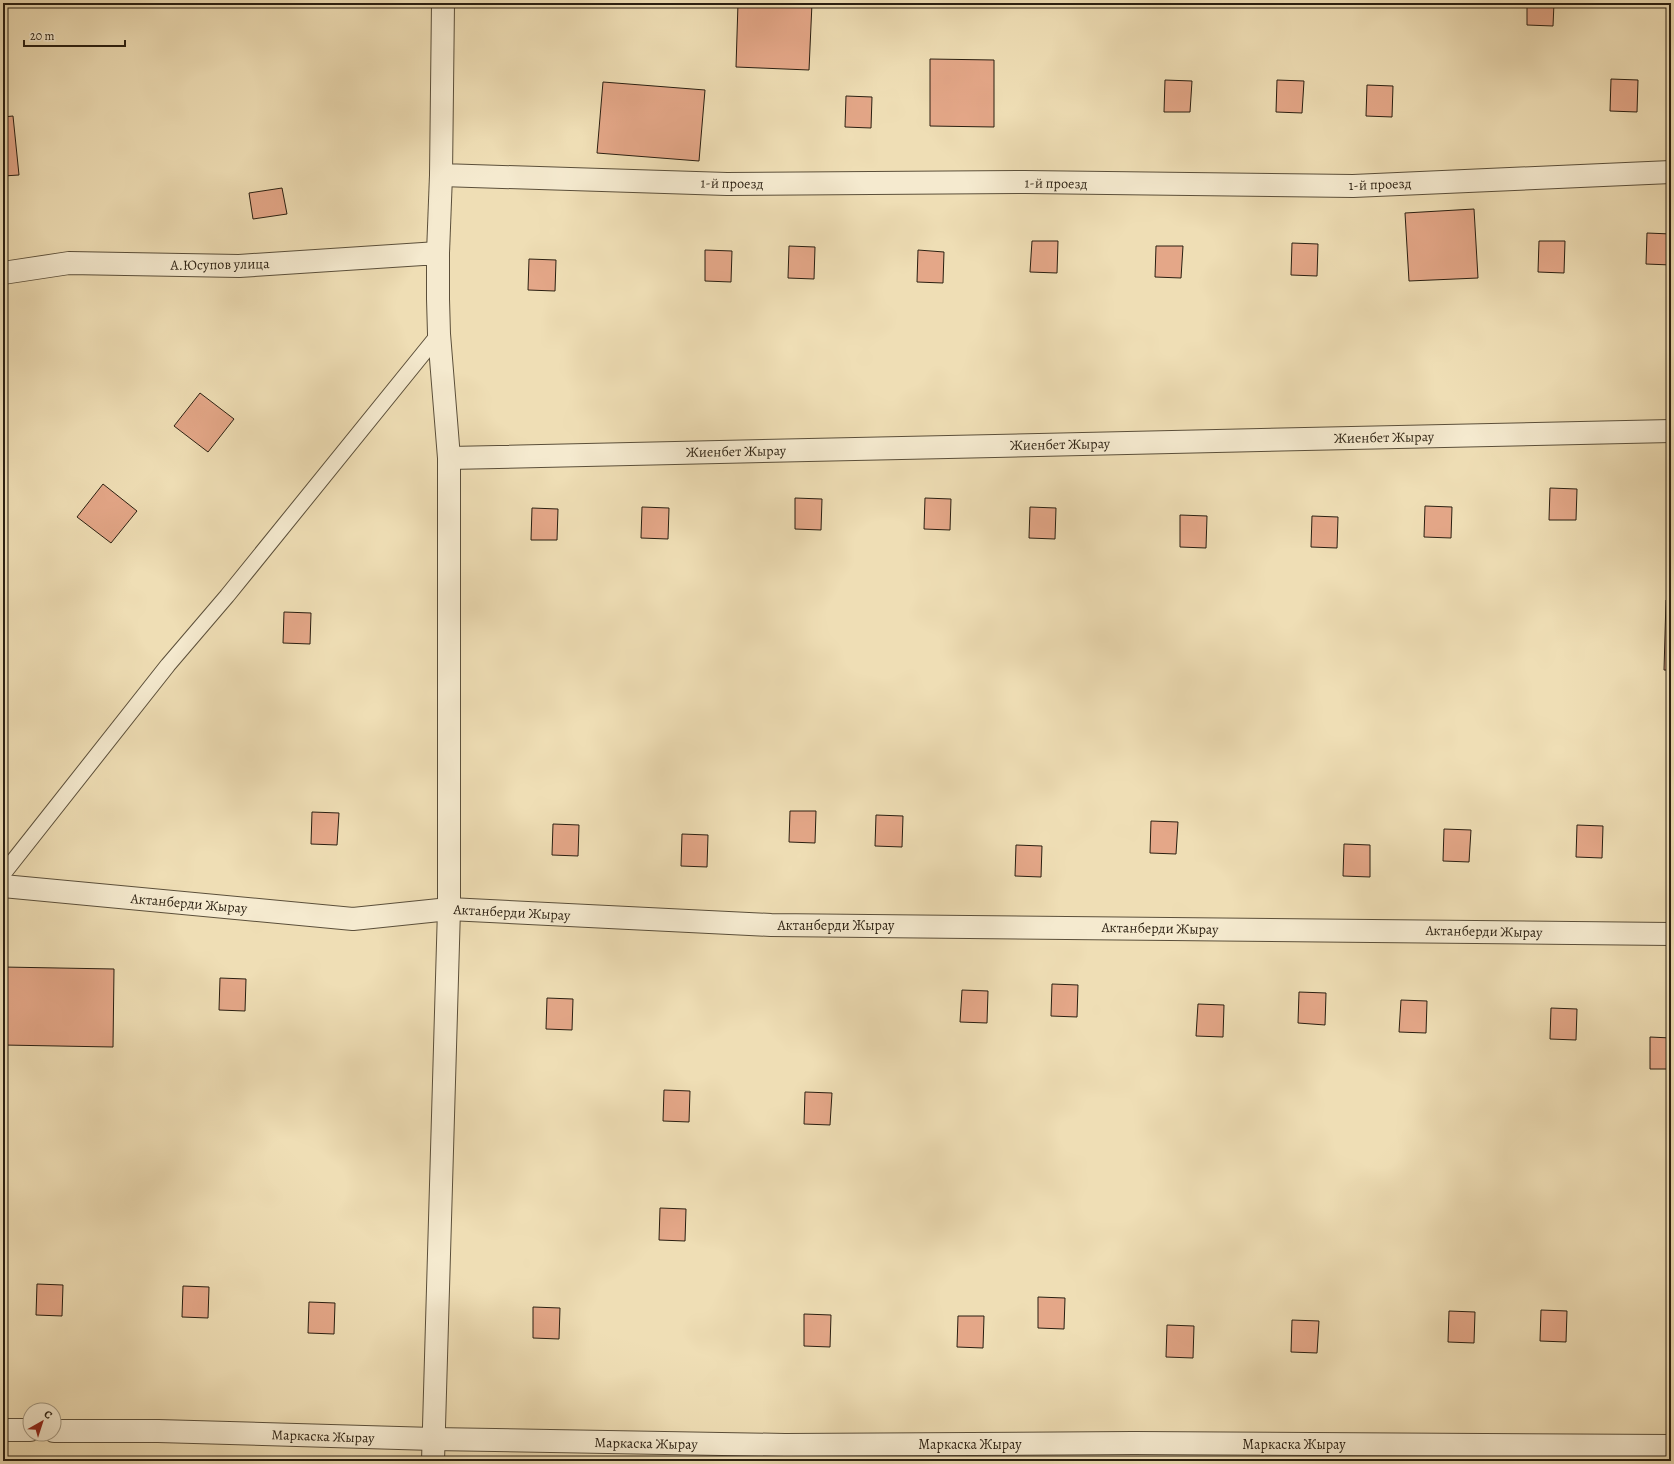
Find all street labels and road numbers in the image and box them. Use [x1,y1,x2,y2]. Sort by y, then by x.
street label: 1-й проезд [700,173,764,194]
street label: 1-й проезд [1024,173,1088,194]
street label: 1-й проезд [1348,174,1412,195]
street label: А.Юсупов улица [169,254,270,275]
street label: Жиенбет Жырау [1334,427,1435,448]
street label: Жиенбет Жырау [1010,434,1111,455]
street label: Жиенбет Жырау [686,441,787,462]
street label: Актанберди Жырау [129,889,249,918]
street label: Актанберди Жырау [452,900,572,925]
street label: Актанберди Жырау [777,916,895,935]
street label: Актанберди Жырау [1100,918,1219,939]
street label: Актанберди Жырау [1424,921,1543,942]
street label: Маркаска Жырау [271,1425,376,1448]
street label: Маркаска Жырау [594,1433,698,1454]
street label: Маркаска Жырау [918,1435,1022,1454]
street label: Маркаска Жырау [1242,1435,1346,1454]

